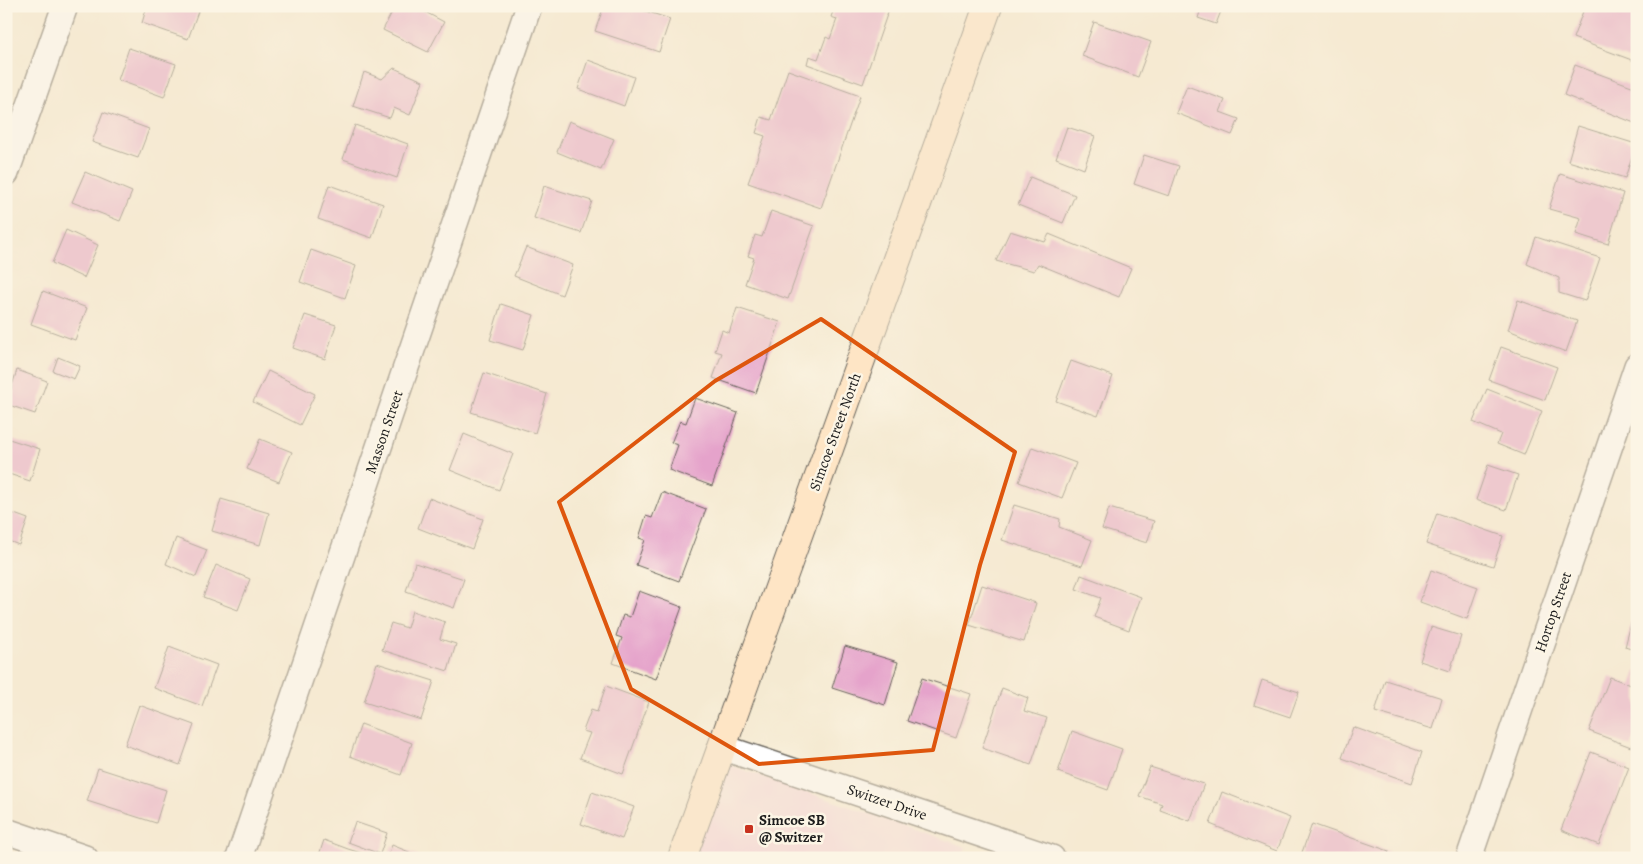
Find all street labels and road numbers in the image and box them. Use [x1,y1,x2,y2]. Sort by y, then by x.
street label: Simcoe Street North [804,370,866,494]
street label: Masson Street [360,387,408,476]
street label: Hortop Street [1530,569,1576,655]
street label: Switzer Drive [844,779,930,825]

